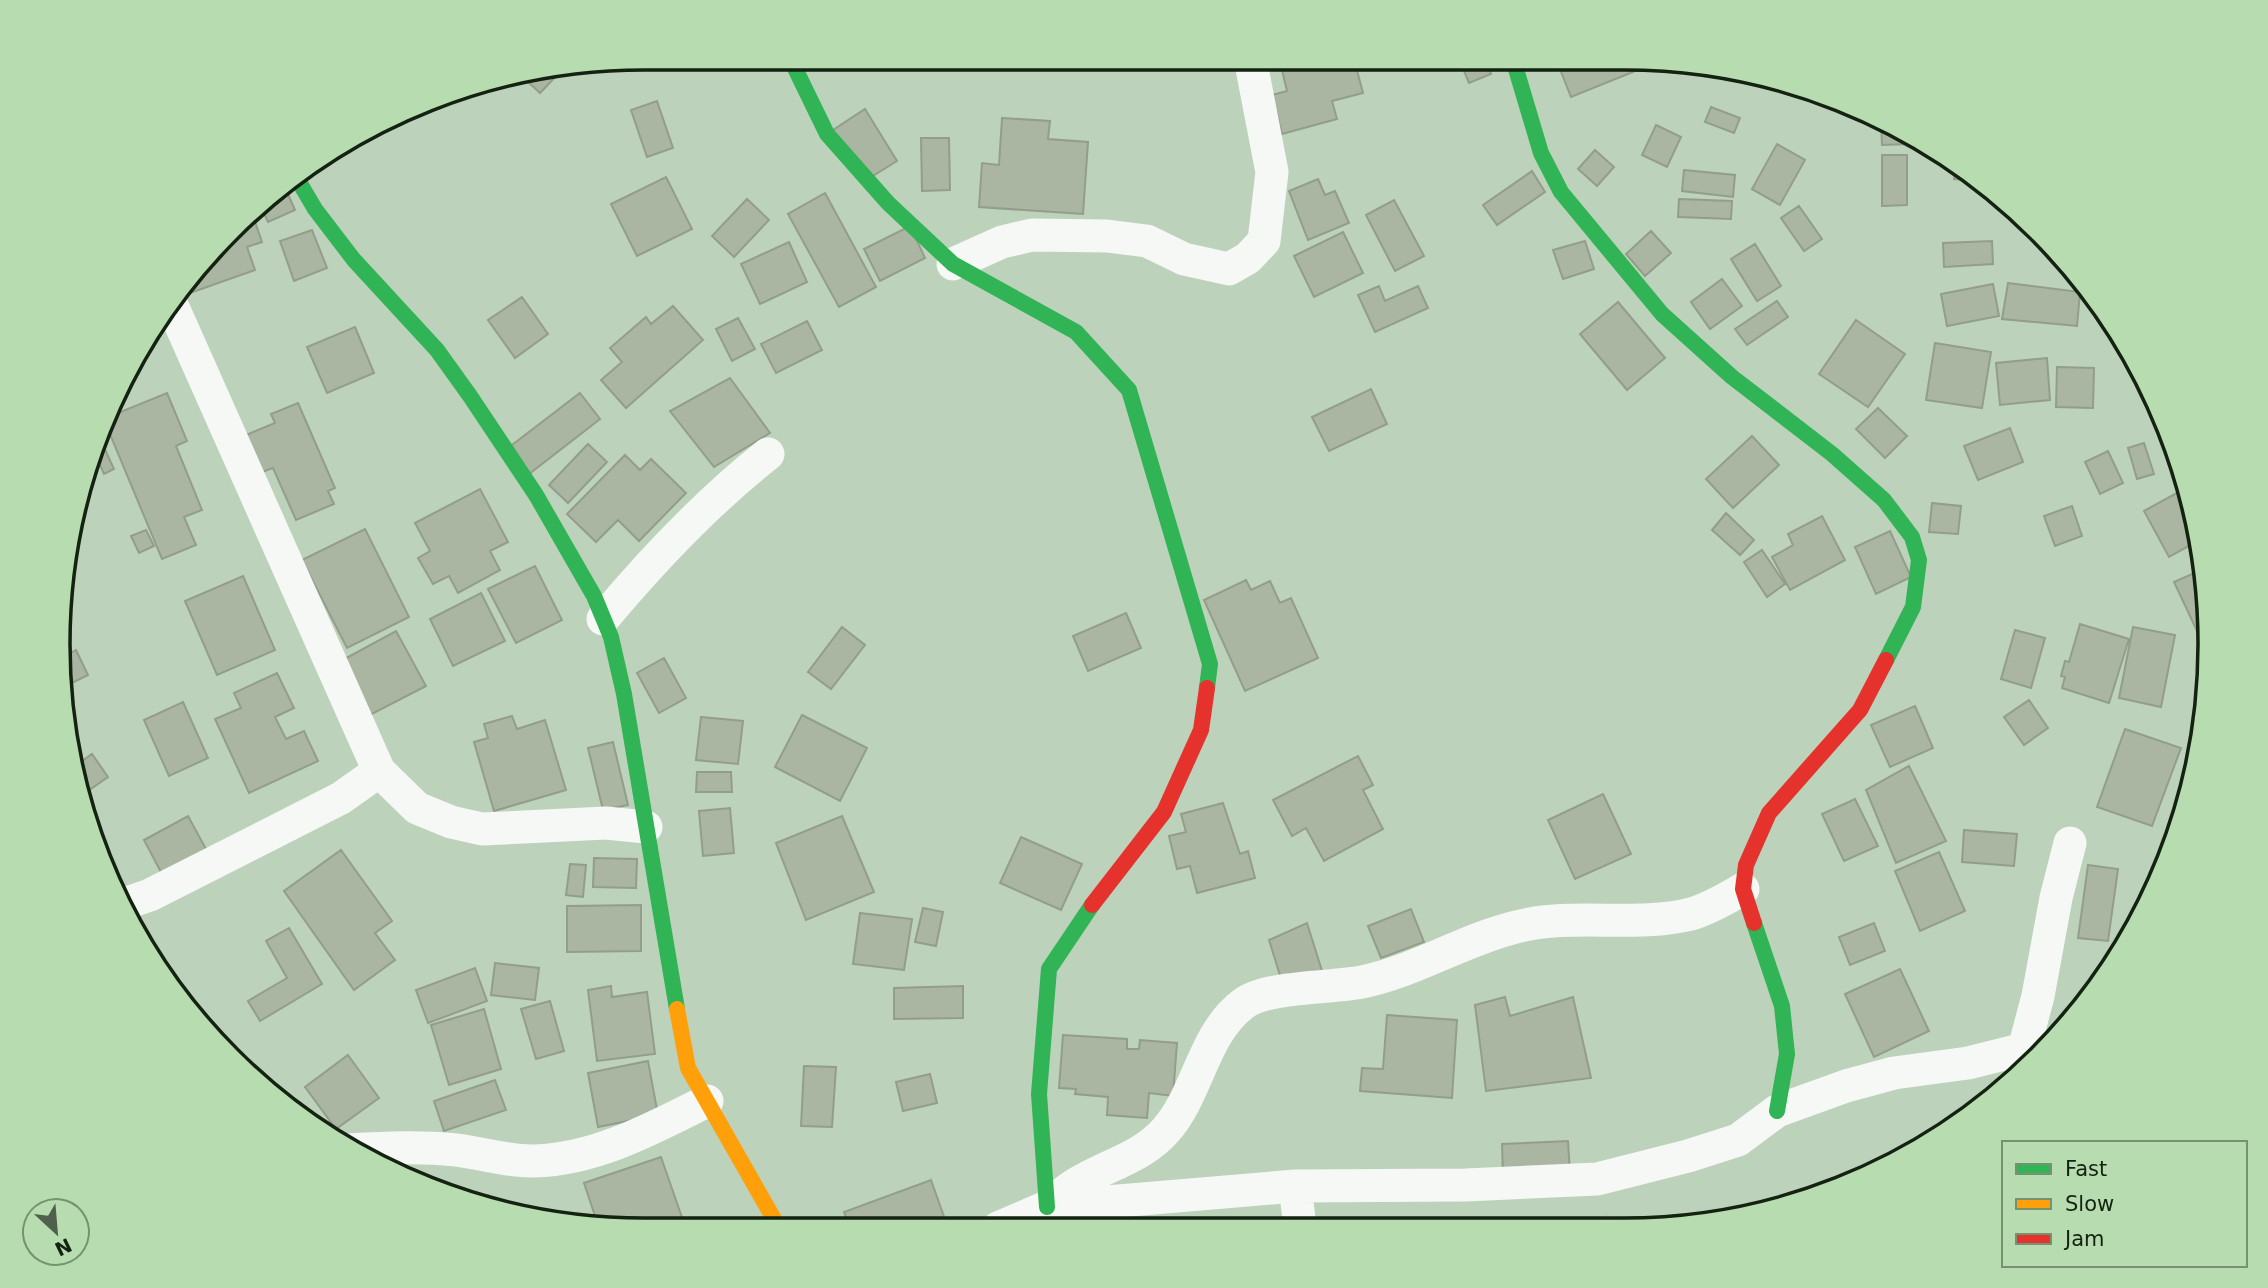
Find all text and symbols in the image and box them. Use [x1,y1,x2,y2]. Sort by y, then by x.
legend [2002,1141,2247,1267]
text: Fast [2065,1157,2107,1181]
text: Slow [2065,1192,2114,1216]
north arrow [21,1197,91,1267]
text: Jam [2063,1227,2105,1251]
text: N [51,1234,75,1261]

